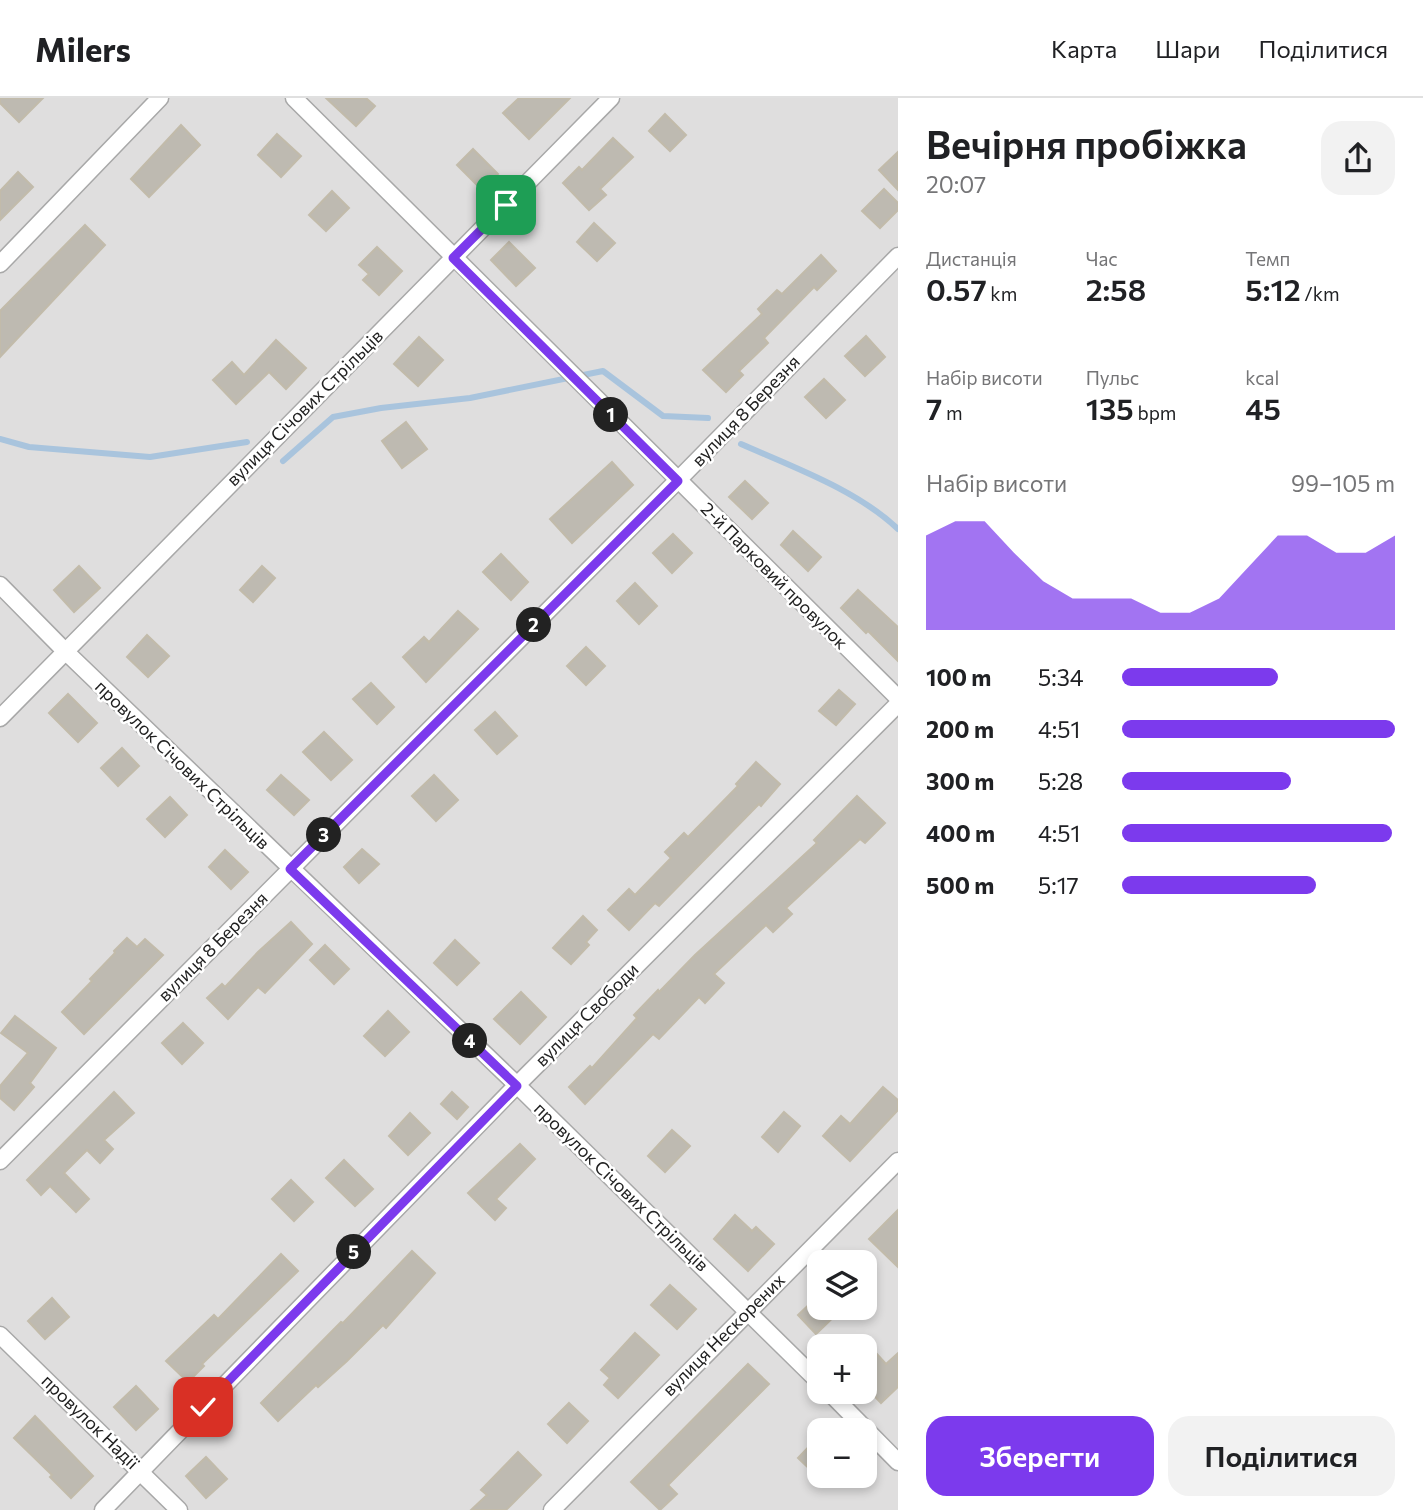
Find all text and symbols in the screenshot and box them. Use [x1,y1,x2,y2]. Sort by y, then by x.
text: Milers [35,28,131,69]
text: Карта [1051,34,1117,63]
text: Шари [1155,34,1221,63]
text: Поділитися [1259,34,1388,63]
text: Вечірня пробіжка [926,120,1247,167]
button: share [1321,121,1395,195]
text: 20:07 [926,170,986,198]
pin [476,175,536,235]
icon: arrive [487,186,525,224]
text: Дистанція [926,247,1017,270]
text: Час [1086,247,1118,270]
text: Темп [1245,247,1290,270]
text: 0.57 [926,270,987,307]
text: 2:58 [1086,270,1146,307]
text: 5:12 [1245,270,1301,307]
text: km [987,282,1017,305]
text: /km [1301,282,1340,305]
street label: вулиця Січових Стрільців [221,324,387,490]
street label: вулиця 8 Березня [687,350,804,470]
text: Набір висоти [926,366,1043,389]
text: Пульс [1086,366,1139,389]
text: kcal [1245,366,1279,389]
text: 7 [926,389,942,426]
text: 135 [1086,389,1134,426]
text: 45 [1245,389,1281,426]
pin: 1 [594,398,628,432]
text: m [942,401,963,424]
text: bpm [1134,401,1176,424]
text: 1 [606,403,615,426]
text: Набір висоти [926,469,1067,497]
text: 99–105 m [1291,469,1395,497]
street label: 2-й Парковий провулок [697,497,853,654]
pin: 2 [516,608,552,642]
text: 2 [528,613,539,636]
text: 100 m [926,663,991,691]
text: 5:34 [1038,663,1084,691]
street label: провулок Січових Стрільців [91,675,275,854]
text: 200 m [926,715,994,743]
text: 4:51 [1038,715,1080,743]
text: 300 m [926,767,994,795]
text: 5:28 [1038,767,1083,795]
pin: 3 [306,818,342,852]
text: 400 m [926,819,995,847]
text: 4:51 [1038,819,1080,847]
text: 3 [318,823,329,846]
text: 500 m [926,871,994,899]
text: 5:17 [1038,871,1079,899]
street label: вулиця 8 Березня [153,887,272,1006]
street label: вулиця Свободи [530,958,643,1071]
pin: 4 [452,1024,488,1058]
text: 4 [464,1029,475,1052]
street label: провулок Січових Стрільців [530,1097,714,1276]
pin: 5 [336,1234,372,1270]
text: 5 [348,1240,359,1263]
map controls [807,1250,877,1488]
button: layers [807,1250,877,1320]
street label: вулиця Нескорених [657,1268,789,1400]
button: + [807,1334,877,1404]
street label: провулок Надії [37,1369,144,1473]
pin [173,1377,233,1437]
icon: check [184,1388,222,1426]
button: Зберегти [926,1416,1154,1496]
button: Поділитися [1168,1416,1395,1496]
button: − [807,1418,877,1488]

